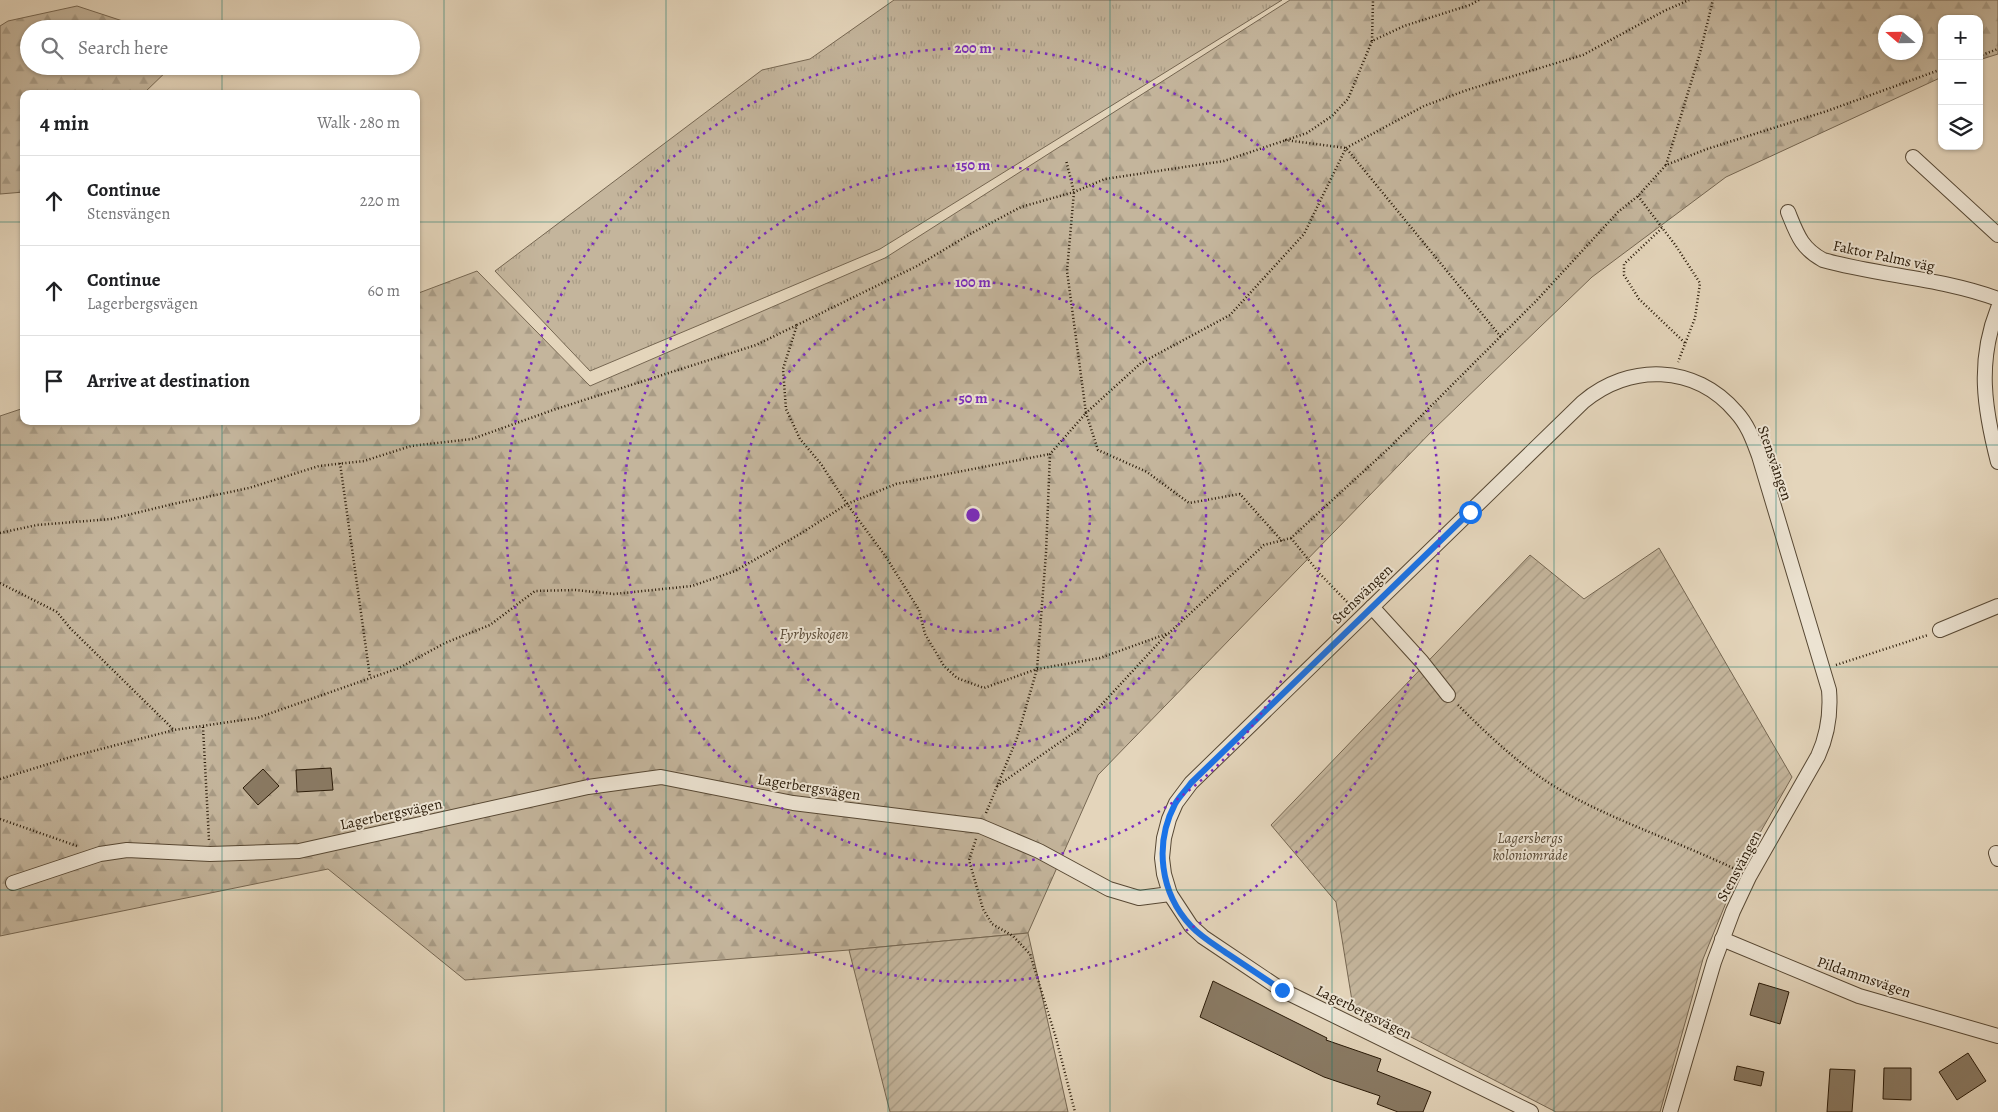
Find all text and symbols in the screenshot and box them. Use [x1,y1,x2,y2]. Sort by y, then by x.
north arrow [1878,15,1923,60]
map controls [1938,15,1983,150]
button: + [1938,15,1983,60]
search box [20,20,420,75]
icon: search [38,34,66,62]
text: Search here [78,35,168,61]
text: 200 m [954,38,992,58]
button: − [1938,60,1983,105]
button: layers [1938,105,1983,150]
text: 4 min [40,109,89,137]
text: Walk · 280 m [317,112,400,134]
text: 150 m [956,155,991,175]
text: Continue [87,177,161,203]
icon: ahead [40,187,68,215]
text: 220 m [360,190,400,212]
text: Stensvängen [87,203,170,225]
street label: Faktor Palms väg [1831,235,1937,277]
text: Continue [87,267,161,293]
text: 100 m [955,272,991,292]
icon: ahead [40,277,68,305]
text: 60 m [368,280,400,302]
text: Lagerbergsvägen [87,293,198,315]
icon: arrive [40,367,68,395]
text: Arrive at destination [87,368,250,394]
text: 50 m [958,388,988,408]
street label: Stensvängen [1753,423,1797,503]
route start [1459,501,1482,524]
centre of rings [964,506,982,524]
street label: Stensvängen [1327,560,1397,628]
park label: Fyrbyskogen [779,624,849,644]
street label: Lagerbergsvägen [756,769,862,805]
street label: Lagerbergsvägen [338,793,444,835]
street label: Stensvängen [1712,827,1766,905]
park label: Lagersbergs koloniområde [1492,828,1568,865]
street label: Pildammsvägen [1814,952,1914,1002]
route end [1271,979,1294,1002]
street label: Lagerbergsvägen [1313,980,1415,1044]

